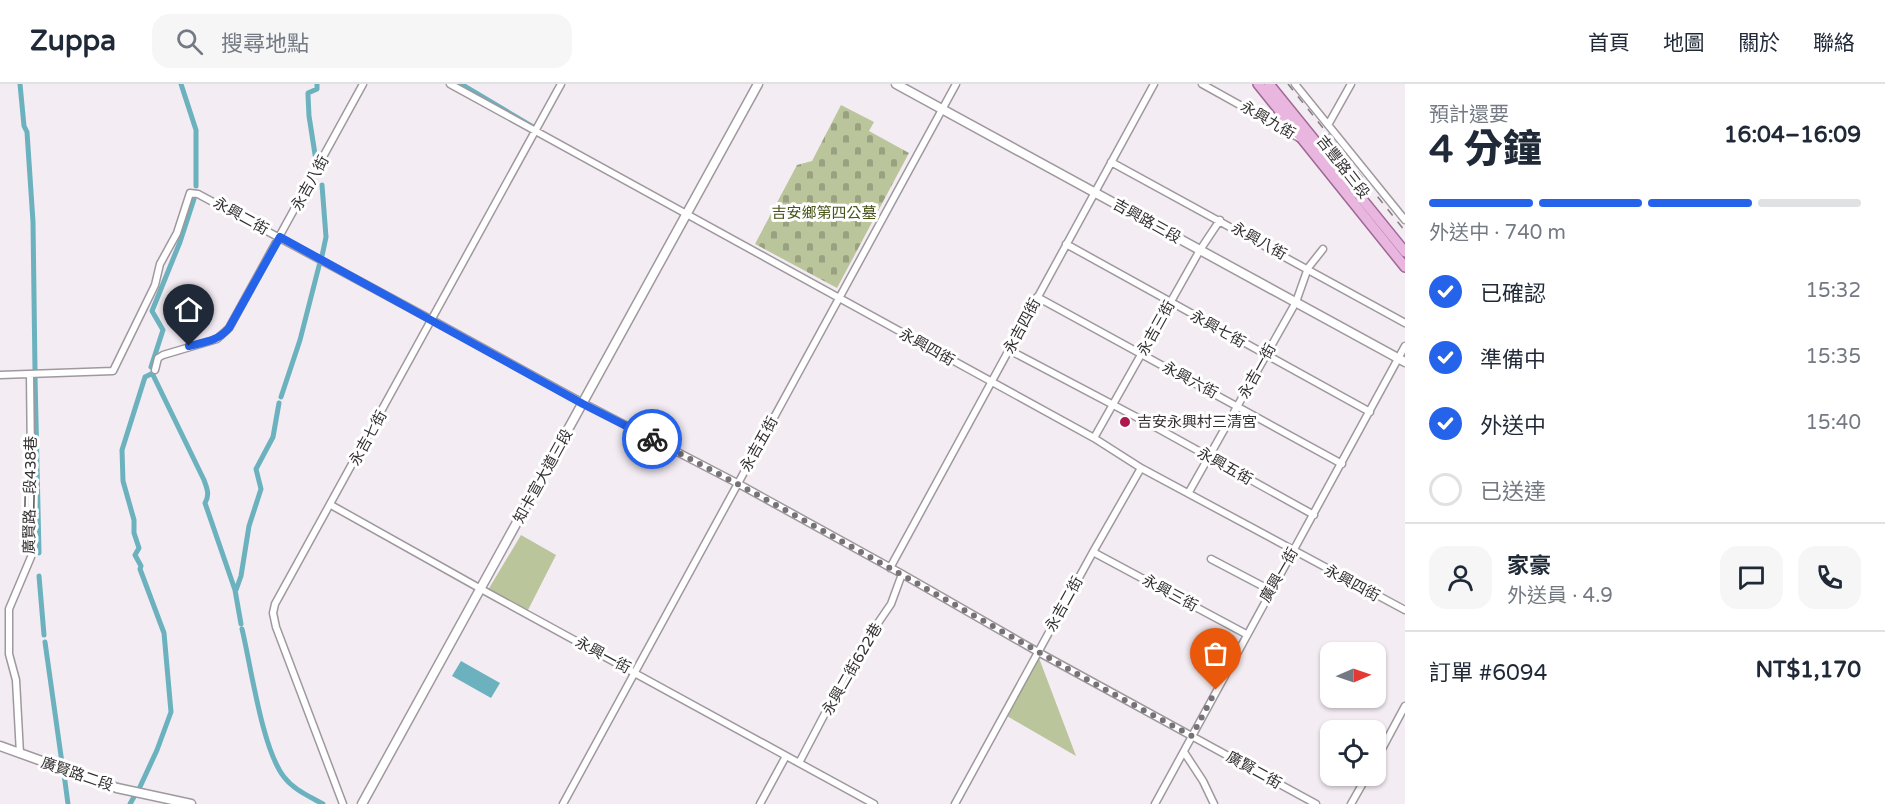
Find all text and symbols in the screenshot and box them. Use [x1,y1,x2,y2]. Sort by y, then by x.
search box [152,14,572,68]
text: Zuppa [30,24,116,58]
icon: search [173,25,206,58]
text: 搜尋地點 [221,31,309,57]
text: 首頁 [1588,31,1630,56]
text: 地圖 [1663,31,1705,56]
text: 關於 [1738,31,1780,56]
text: 聯絡 [1813,31,1855,56]
street label: 永興九街 [1238,97,1298,143]
text: 預計還要 [1429,103,1509,127]
text: 16:04–16:09 [1724,122,1861,148]
text: 4 分鐘 [1429,126,1542,173]
street label: 吉豐路三段 [1313,132,1373,202]
street label: 永吉八街 [288,152,332,214]
street label: 永興二街 [210,194,272,238]
street label: 吉興路三段 [1110,195,1184,247]
park label: 吉安鄉第四公墓 [771,204,877,222]
street label: 永興八街 [1228,219,1290,263]
text: 外送中 · 740 m [1429,221,1566,245]
icon: check [1429,275,1462,308]
text: 15:32 [1806,279,1861,303]
text: 已確認 [1480,281,1546,307]
pin [163,284,214,346]
icon: home [172,293,205,326]
street label: 永吉四街 [1000,295,1044,357]
street label: 永吉三街 [1134,297,1178,359]
street label: 永興七街 [1187,307,1249,351]
street label: 永興四街 [896,325,958,369]
street label: 永吉一街 [1235,340,1279,402]
icon: check [1429,341,1462,374]
text: 15:35 [1806,345,1861,369]
text: 準備中 [1480,347,1546,373]
street label: 永興六街 [1159,358,1221,402]
street label: 永吉七街 [346,407,390,469]
icon: check [1429,407,1462,440]
courier [622,409,682,469]
text: 15:40 [1806,411,1861,435]
street label: 永吉五街 [737,413,781,475]
place label: 吉安永興村三清宮 [1137,413,1257,431]
text: 外送中 [1480,413,1546,439]
marker: 吉安永興村三清宮 [1118,415,1132,429]
icon: bike [636,423,669,456]
street label: 知卡宣大道三段 [510,426,576,526]
street label: 廣賢路二段438巷 [20,436,40,554]
street label: 永興五街 [1194,444,1256,488]
text: 已送達 [1480,479,1546,505]
street label: 廣興一街 [1256,545,1302,605]
button: person [1429,546,1492,609]
button: chat [1720,546,1783,609]
button: phone [1798,546,1861,609]
text: 家豪 [1507,553,1551,579]
street label: 永興四街 [1321,561,1383,605]
street label: 永興三街 [1139,571,1201,615]
street label: 永吉二街 [1042,573,1086,635]
text: 外送員 · 4.9 [1507,584,1613,608]
street label: 永興二街622巷 [818,620,886,718]
pin [1190,628,1241,690]
street label: 永興一街 [572,633,634,677]
icon: bag [1199,637,1232,670]
north arrow [1320,642,1386,708]
map controls [1320,642,1386,786]
text: NT$1,170 [1755,657,1861,683]
text: 訂單 #6094 [1429,660,1547,686]
button: locate [1320,720,1386,786]
street label: 廣賢二街 [1223,748,1285,792]
street label: 廣賢路二段 [39,753,115,795]

